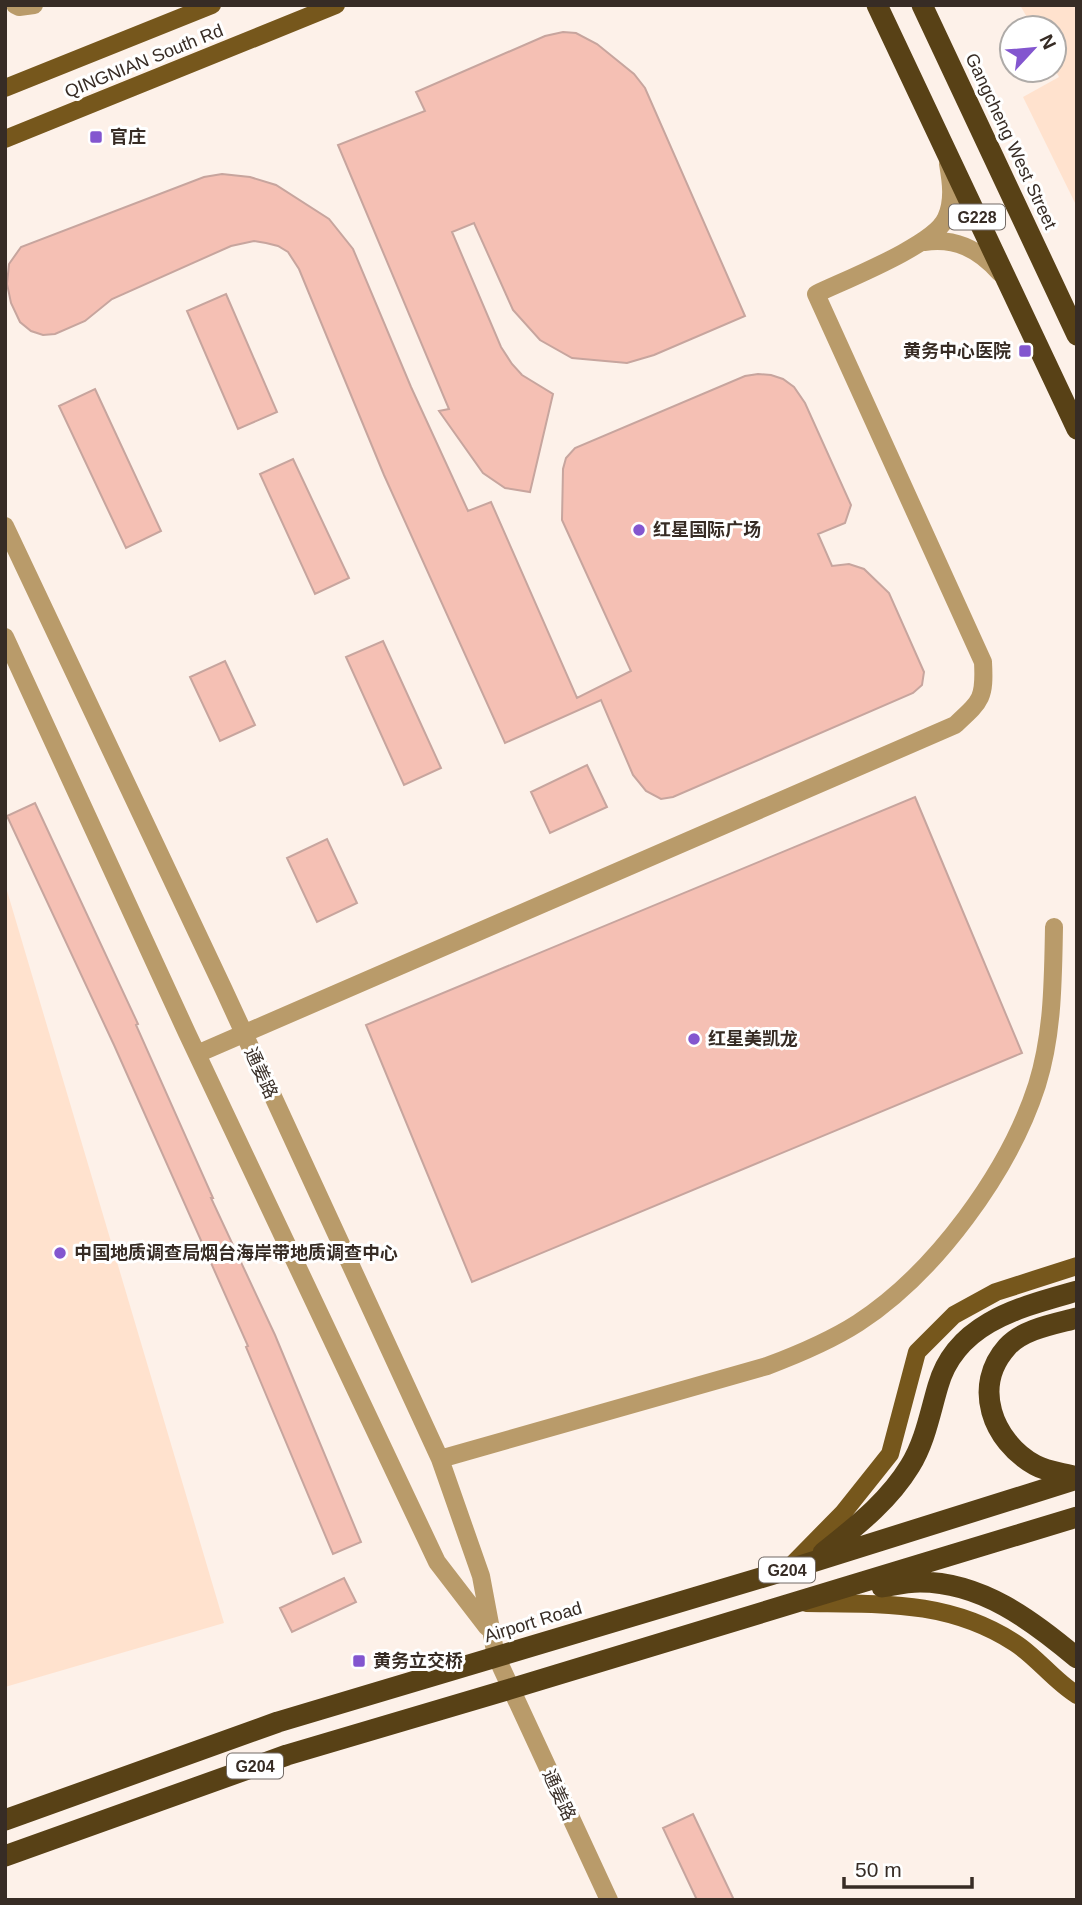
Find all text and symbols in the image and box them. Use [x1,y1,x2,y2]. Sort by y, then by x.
north arrow [998,14,1068,84]
street label: QINGNIAN South Rd [62,20,226,102]
text: N [1035,31,1060,53]
street label: Gangcheng West Street [961,50,1061,232]
place label: 官庄 [110,127,146,147]
marker: 官庄 [88,129,104,145]
road number: G228 [949,204,1005,230]
place label: 黄务中心医院 [903,341,1011,361]
marker: 黄务中心医院 [1017,343,1033,359]
place label: 红星国际广场 [653,520,761,540]
marker: 红星国际广场 [631,522,647,538]
place label: 红星美凯龙 [708,1029,798,1049]
marker: 红星美凯龙 [686,1031,702,1047]
street label: 通姜路 [241,1044,281,1102]
place label: 中国地质调查局烟台海岸带地质调查中心 [74,1242,398,1263]
marker: 中国地质调查局烟台海岸带地质调查中心 [52,1245,68,1261]
road number: G204 [759,1558,815,1582]
street label: Airport Road [482,1598,584,1646]
place label: 黄务立交桥 [373,1651,463,1671]
marker: 黄务立交桥 [351,1653,367,1669]
road number: G204 [227,1754,283,1778]
street label: 通姜路 [539,1766,579,1824]
scale bar [844,1846,972,1890]
text: 50 m [855,1858,902,1881]

